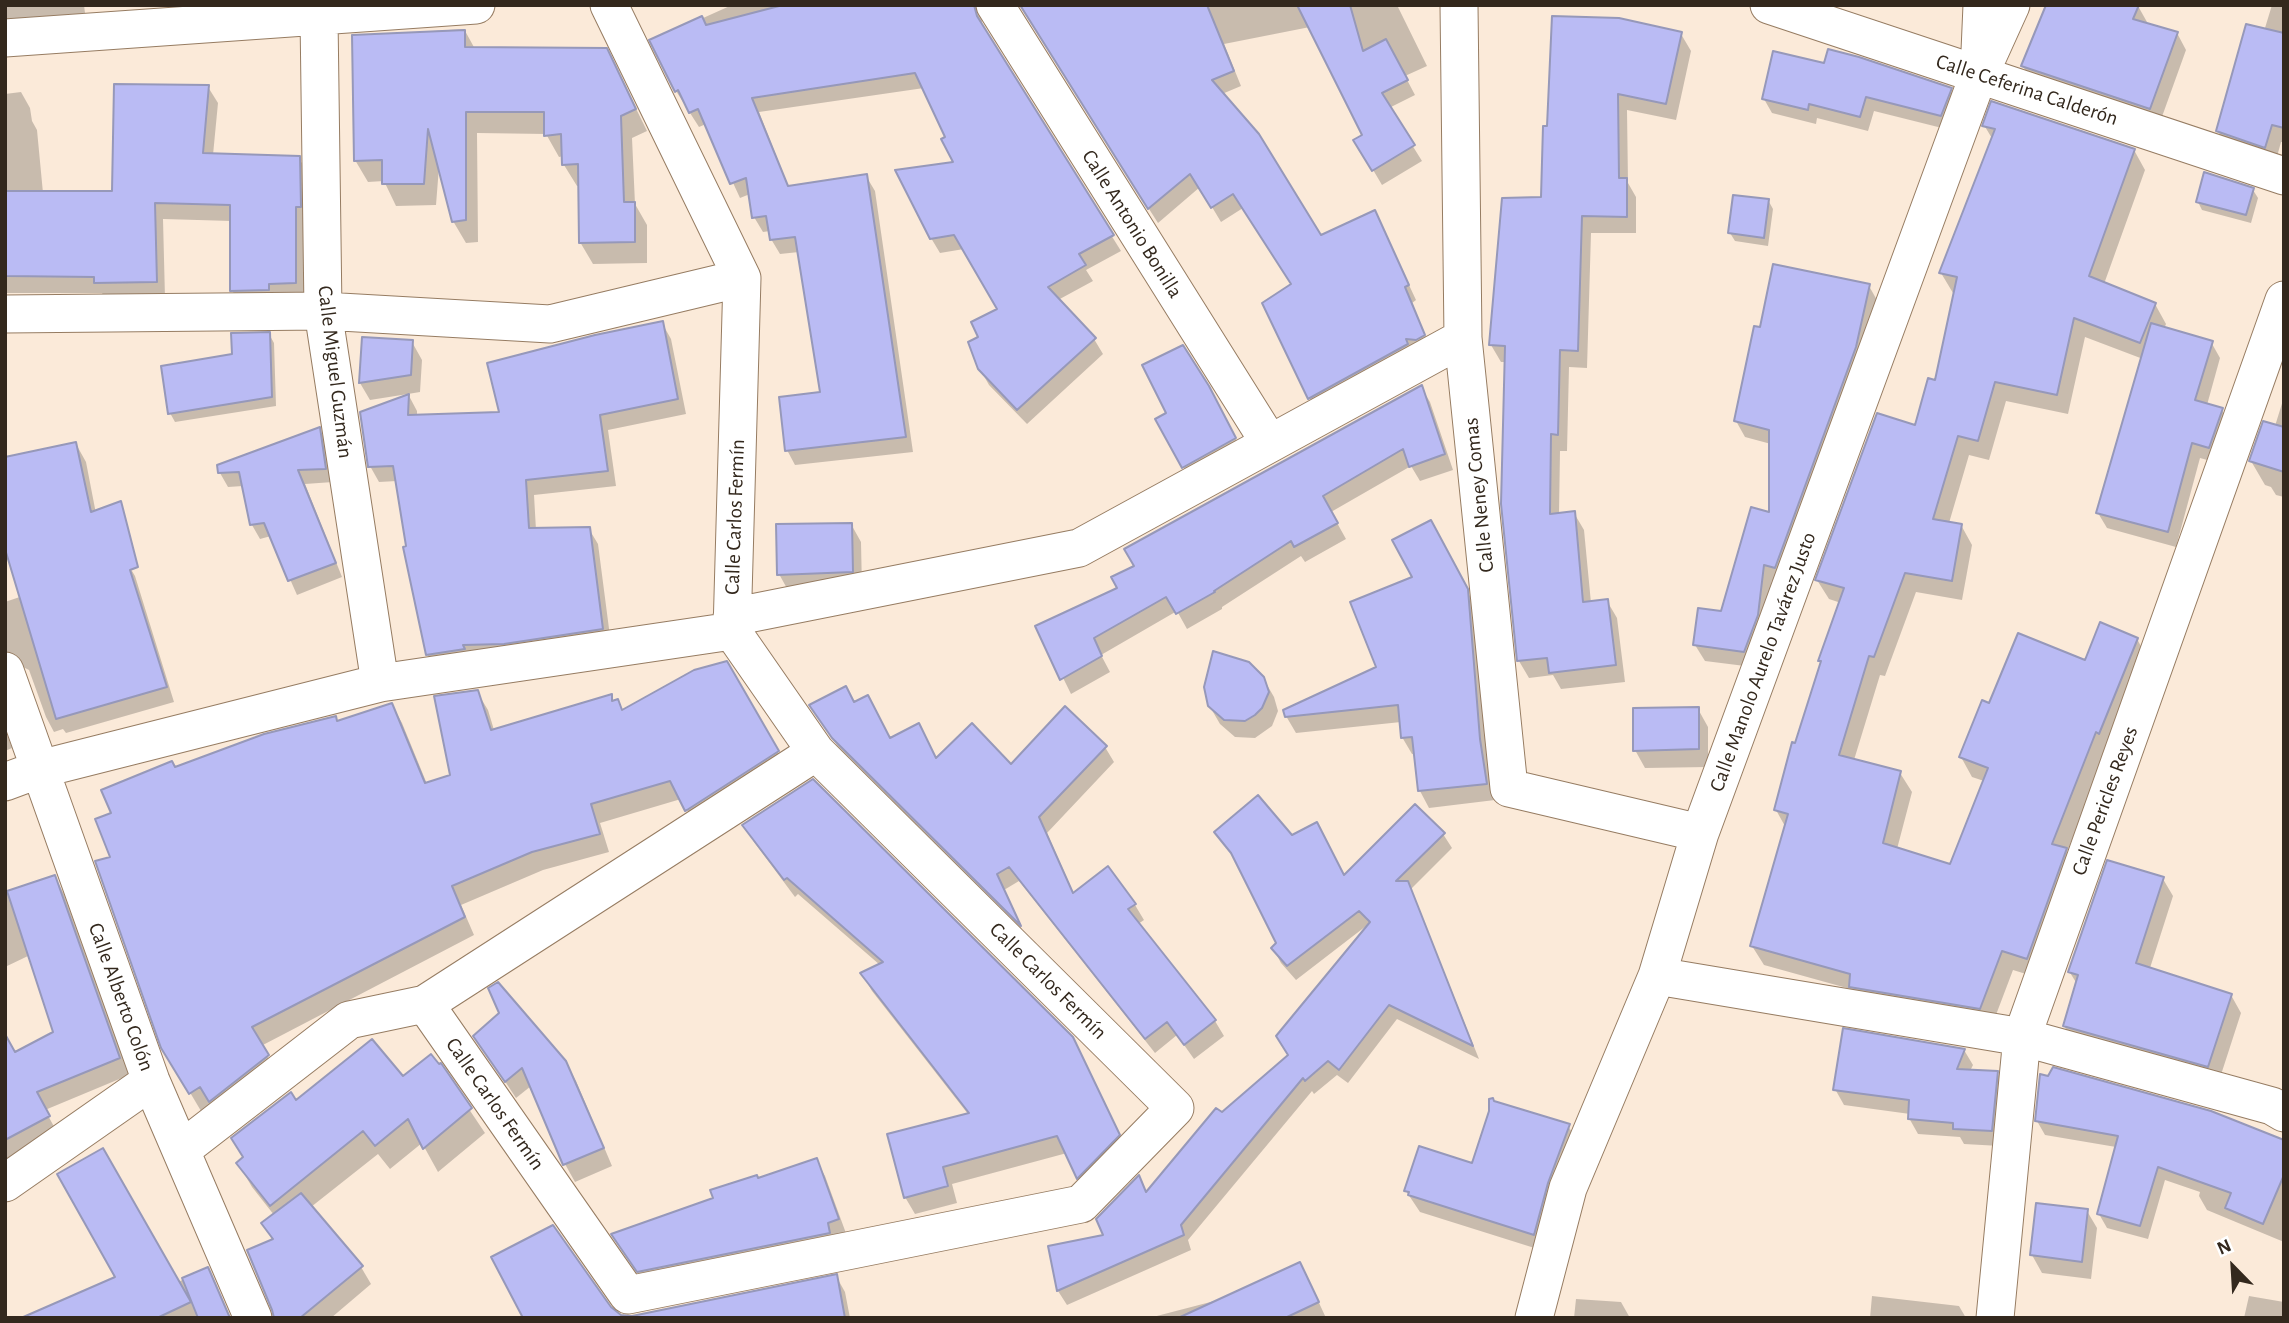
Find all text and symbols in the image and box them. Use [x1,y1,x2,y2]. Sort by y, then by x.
street label: Calle Ceferina Calderón [1933,49,2121,131]
street label: Calle Antonio Bonilla [1076,145,1188,303]
street label: Calle Miguel Guzmán [312,284,358,460]
street label: Calle Neney Comas [1458,416,1500,574]
street label: Calle Carlos Fermín [720,439,750,595]
street label: Calle Manolo Aurelo Tavárez Justo [1704,529,1822,795]
street label: Calle Pericles Reyes [2066,723,2144,879]
street label: Calle Carlos Fermín [984,917,1112,1045]
street label: Calle Alberto Colón [83,919,159,1075]
street label: Calle Carlos Fermín [440,1033,550,1175]
north arrow [2198,1232,2268,1302]
text: N [2214,1236,2234,1259]

